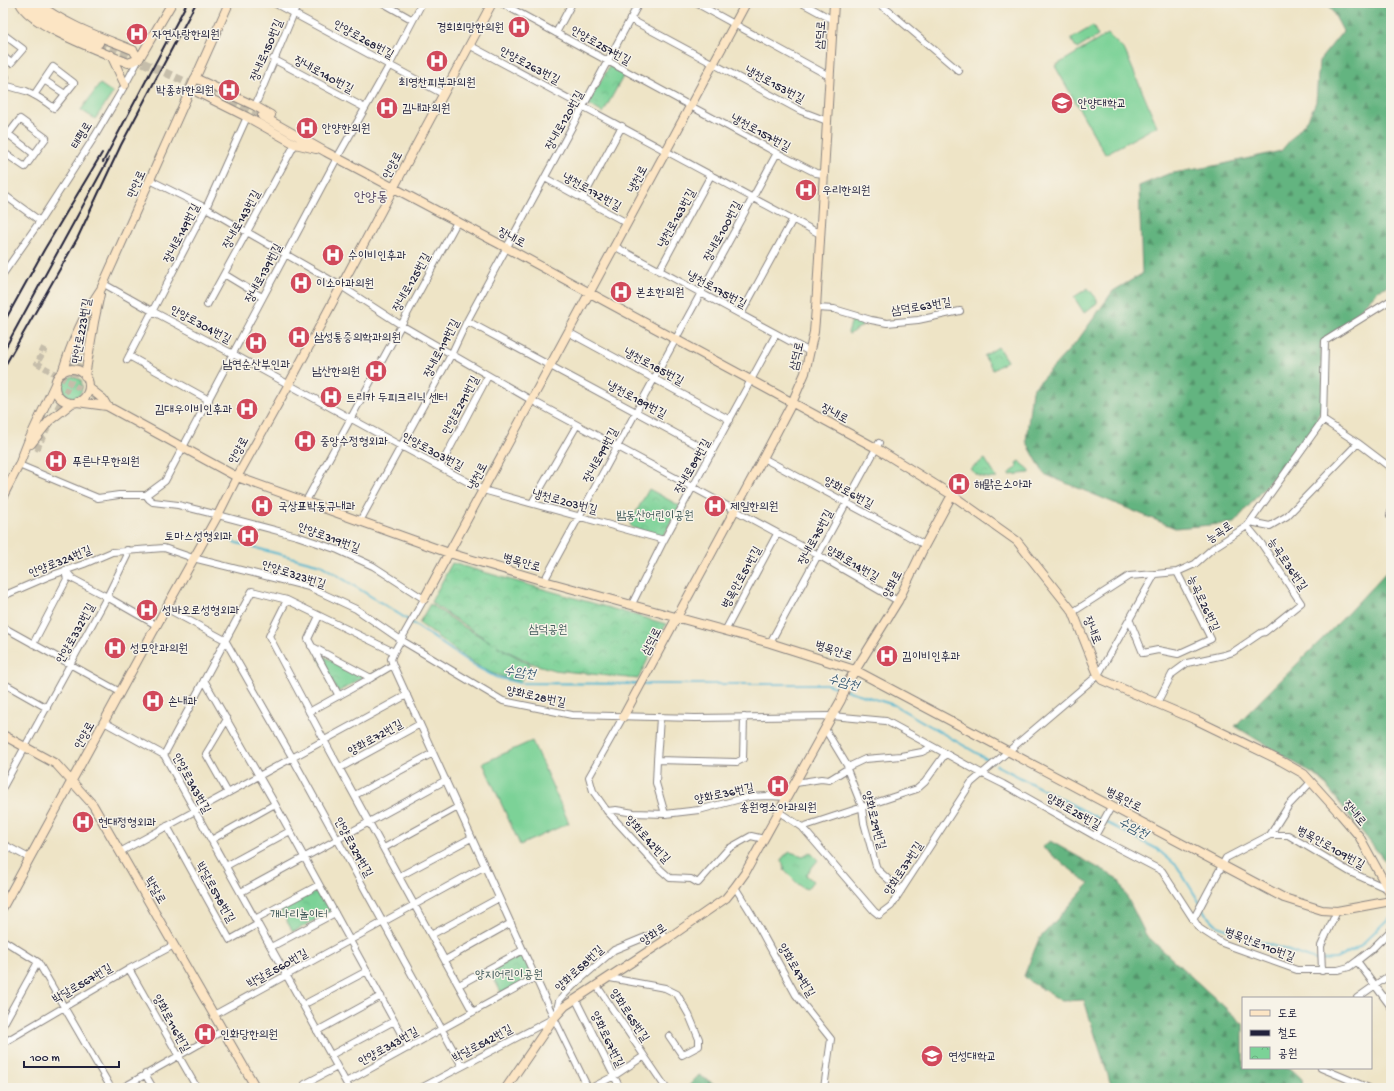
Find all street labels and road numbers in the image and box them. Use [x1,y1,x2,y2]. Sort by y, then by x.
street label: 장내로150번길 [248,17,287,84]
street label: 안양로268번길 [330,18,396,63]
street label: 삼덕로 [814,20,830,50]
street label: 안양로257번길 [567,24,633,69]
street label: 안양로263번길 [496,45,562,89]
street label: 장내로140번길 [291,54,356,98]
street label: 냉천로153번길 [742,64,807,108]
street label: 장내로120번길 [544,88,588,153]
street label: 냉천로157번길 [728,112,793,156]
street label: 태평로 [69,120,96,152]
street label: 안양로 [381,150,407,182]
street label: 냉천로 [626,164,652,196]
street label: 만안로 [126,169,150,201]
street label: 냉천로172번길 [559,171,623,215]
street label: 냉천로163번길 [656,187,700,251]
street label: 장내로143번길 [221,188,265,252]
street label: 장내로100번길 [702,199,746,265]
street label: 장내로149번길 [162,202,204,266]
street label: 장내로 [495,226,527,252]
street label: 장내로139번길 [243,241,286,306]
street label: 장내로125번길 [391,251,435,315]
street label: 냉천로175번길 [684,269,749,313]
street label: 삼덕로63번길 [890,296,953,320]
street label: 만안로223번길 [70,297,96,365]
street label: 안양로304번길 [167,304,233,348]
street label: 장내로119번길 [422,317,464,381]
street label: 삼덕로 [788,341,808,372]
street label: 냉천로185번길 [621,346,686,390]
street label: 안양로291번길 [440,374,483,438]
street label: 냉천로189번길 [604,379,669,423]
street label: 장내로 [818,402,850,428]
street label: 장내로99번길 [581,426,622,486]
street label: 안양로303번길 [399,431,465,475]
street label: 안양로 [227,435,253,467]
street label: 장내로89번길 [673,437,715,497]
street label: 냉천로 [466,461,492,493]
street label: 양화로6번길 [821,475,876,513]
street label: 냉천로203번길 [530,487,599,518]
street label: 장내로75번길 [796,507,837,568]
street label: 능곡로 [1204,520,1236,548]
street label: 안양로319번길 [295,521,362,557]
street label: 능곡로36번길 [1264,536,1309,594]
street label: 안양로324번길 [27,544,94,582]
street label: 병목안로51번길 [720,544,766,612]
street label: 양화로14번길 [823,544,881,586]
street label: 병목안로 [501,552,542,576]
street label: 안양로323번길 [260,559,328,593]
street label: 양화로 [881,569,907,601]
street label: 능곡로26번길 [1183,574,1221,634]
street label: 안양로332번길 [54,601,99,666]
street label: 장내로 [1079,615,1103,647]
street label: 삼덕로 [640,626,666,658]
street label: 병목안로 [813,639,854,665]
street label: 양화로28번길 [504,685,567,711]
street label: 양화로72번길 [346,718,406,760]
street label: 안양로 [73,720,99,752]
street label: 안양로343번길 [168,752,213,817]
street label: 양화로36번길 [693,782,756,808]
street label: 병목안로 [1103,786,1143,816]
street label: 양화로29번길 [859,790,888,852]
street label: 양화로25번길 [1043,792,1103,834]
street label: 장내로 [1339,799,1368,830]
street label: 양화로42번길 [621,814,672,867]
street label: 안양로329번길 [330,816,375,881]
street label: 병목안로109번길 [1294,824,1367,873]
street label: 양화로37번길 [882,840,927,898]
street label: 박달로578번길 [192,860,238,926]
street label: 박달로 [141,874,168,907]
street label: 양화로 [638,922,670,950]
street label: 병목안로110번길 [1222,926,1297,966]
street label: 양화로47번길 [774,942,817,1001]
street label: 양화로58번길 [553,943,608,995]
street label: 박달로560번길 [245,946,311,992]
street label: 박달로567번길 [50,961,116,1008]
street label: 양화로65번길 [606,987,651,1045]
street label: 양화로116번길 [149,993,192,1056]
street label: 양화로67번길 [587,1010,626,1070]
street label: 박달로542번길 [450,1022,516,1066]
street label: 안양로343번길 [357,1025,422,1070]

